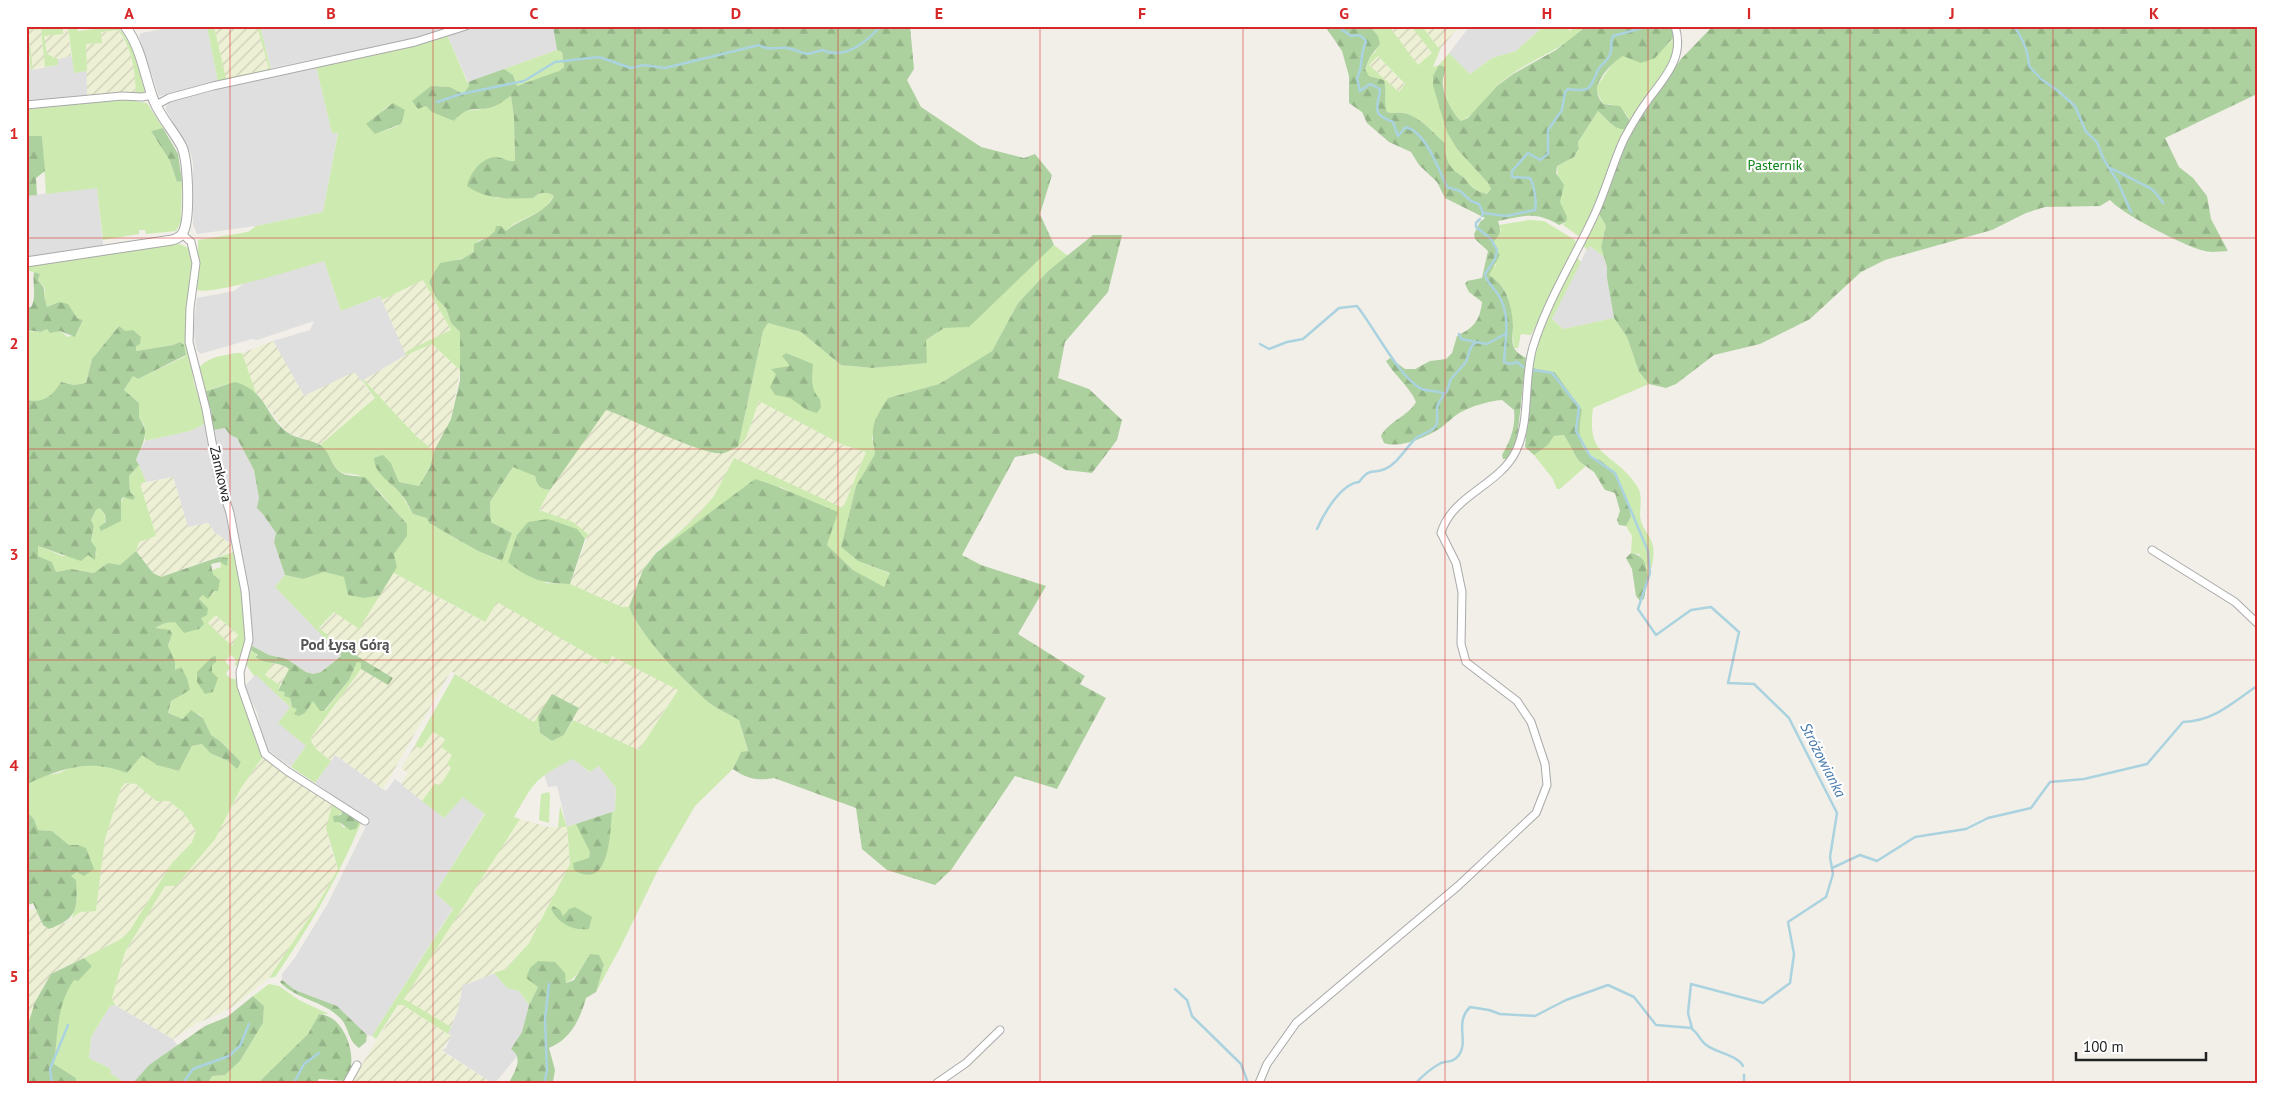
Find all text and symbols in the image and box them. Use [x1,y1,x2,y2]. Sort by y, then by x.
text: A [124,3,134,23]
text: B [326,3,336,23]
text: C [530,3,539,23]
text: D [731,3,741,23]
text: E [935,3,943,23]
text: F [1138,3,1146,23]
text: G [1339,3,1349,23]
text: H [1542,3,1552,23]
text: I [1747,3,1751,23]
text: J [1948,3,1955,23]
text: K [2149,3,2159,23]
text: 1 [9,123,19,143]
park label: Pasternik [1748,156,1803,174]
text: 2 [9,333,19,353]
street label: Zamkowa [206,444,236,504]
text: 3 [9,544,19,564]
district label: Pod Łysą Górą [301,635,390,654]
water label: Stróżowianka [1797,719,1851,801]
text: 4 [9,755,19,775]
text: 5 [9,966,19,986]
scale bar [2076,1029,2206,1061]
text: 100 m [2083,1037,2124,1056]

